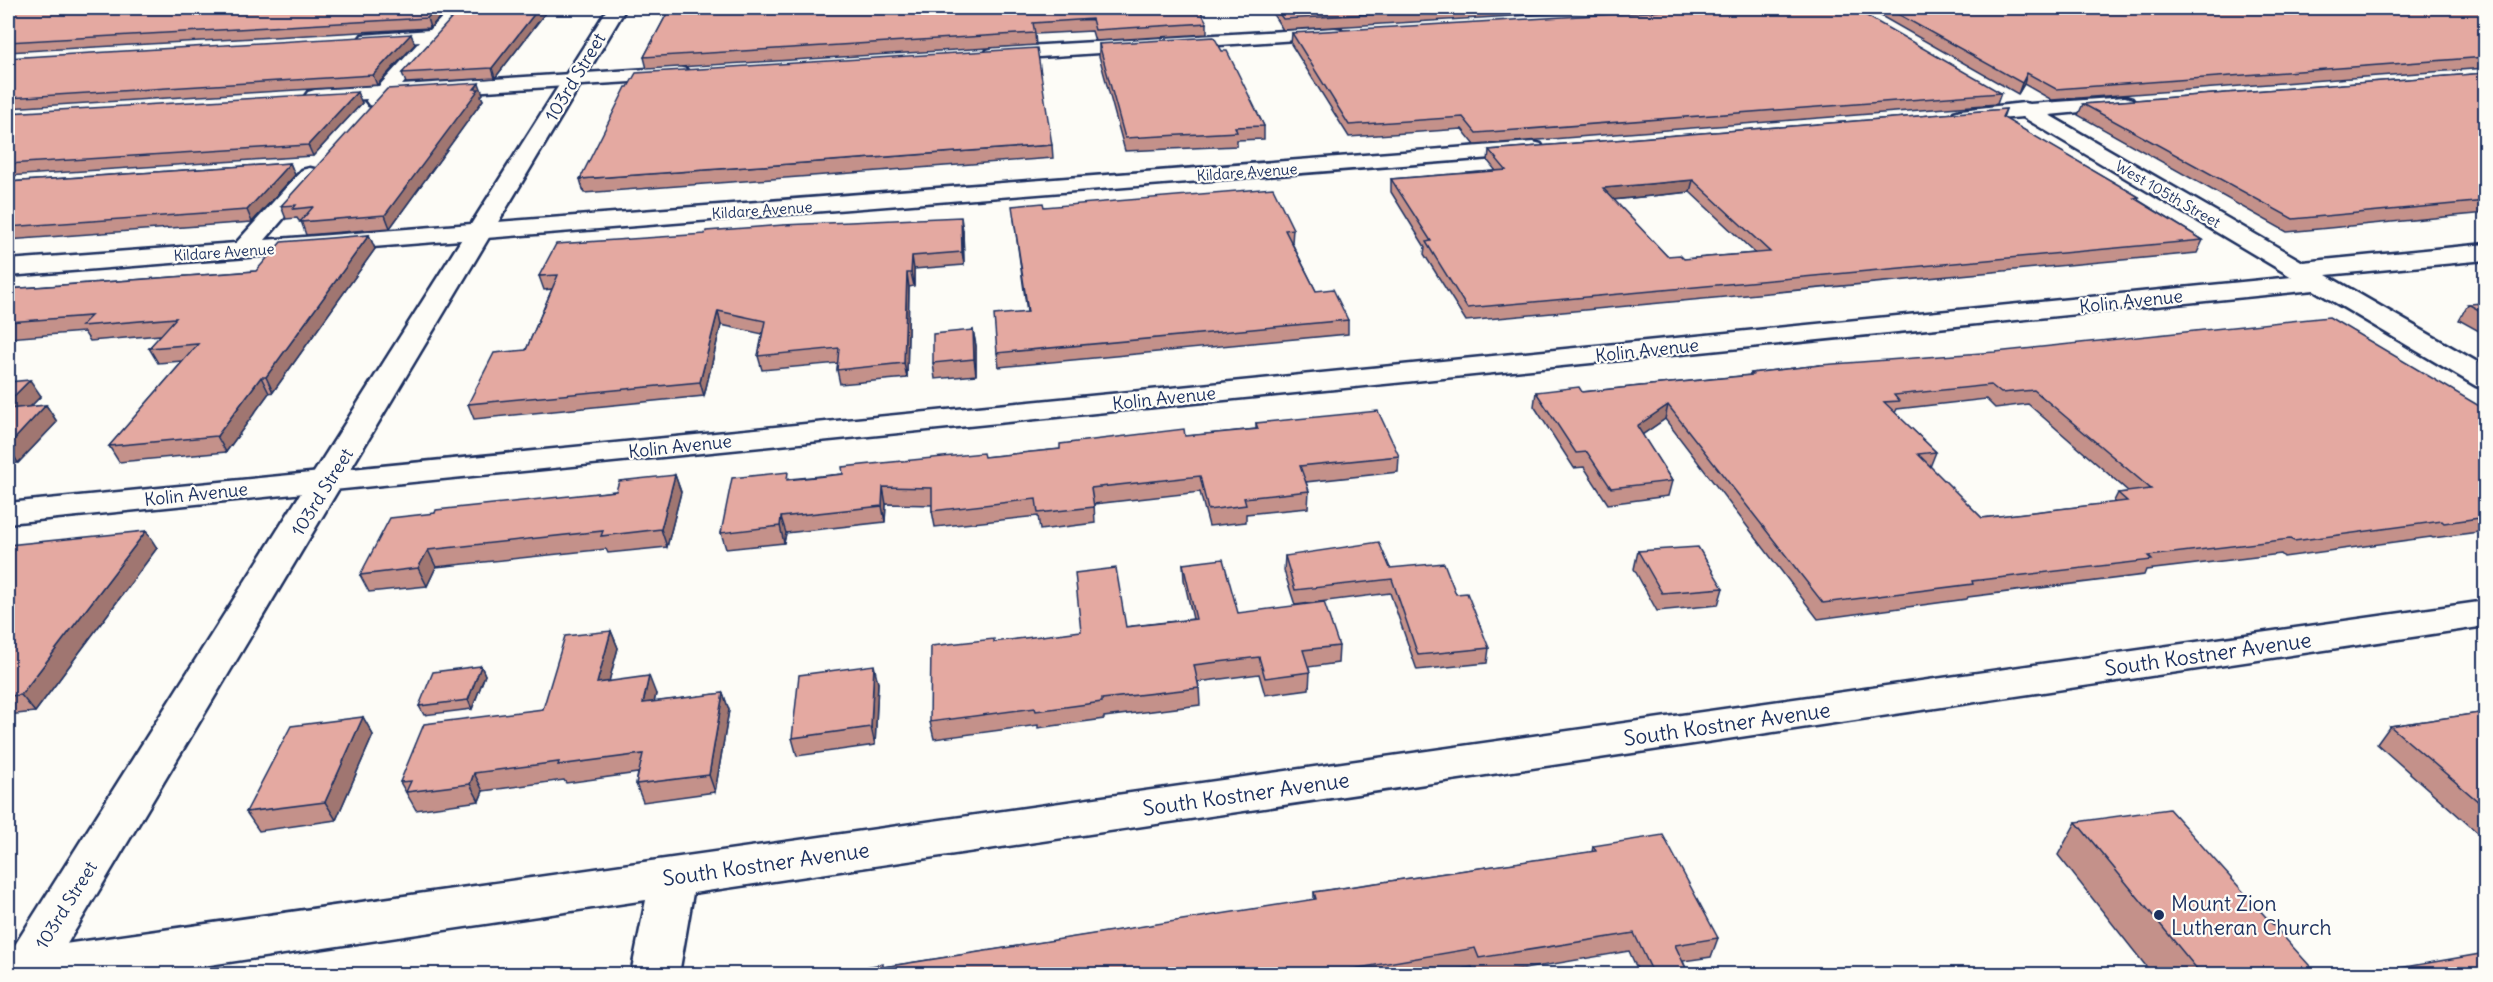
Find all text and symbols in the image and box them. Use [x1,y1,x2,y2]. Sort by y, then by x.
street label: 103rd Street [540,29,610,125]
street label: West 105th Street [2112,156,2224,232]
street label: Kildare Avenue [1196,159,1298,185]
street label: Kildare Avenue [711,197,813,223]
street label: Kildare Avenue [173,239,275,265]
street label: Kolin Avenue [2078,284,2184,318]
street label: Kolin Avenue [1594,333,1700,367]
street label: Kolin Avenue [1111,381,1217,415]
street label: Kolin Avenue [627,429,733,463]
street label: 103rd Street [286,444,358,540]
street label: Kolin Avenue [143,477,249,511]
street label: South Kostner Avenue [2103,626,2313,682]
street label: South Kostner Avenue [1622,696,1832,752]
street label: South Kostner Avenue [1141,766,1351,822]
street label: South Kostner Avenue [661,836,871,892]
street label: 103rd Street [30,857,102,953]
place label: Mount Zion Lutheran Church [2171,890,2332,941]
marker: Mount Zion Lutheran Church [2152,908,2166,922]

